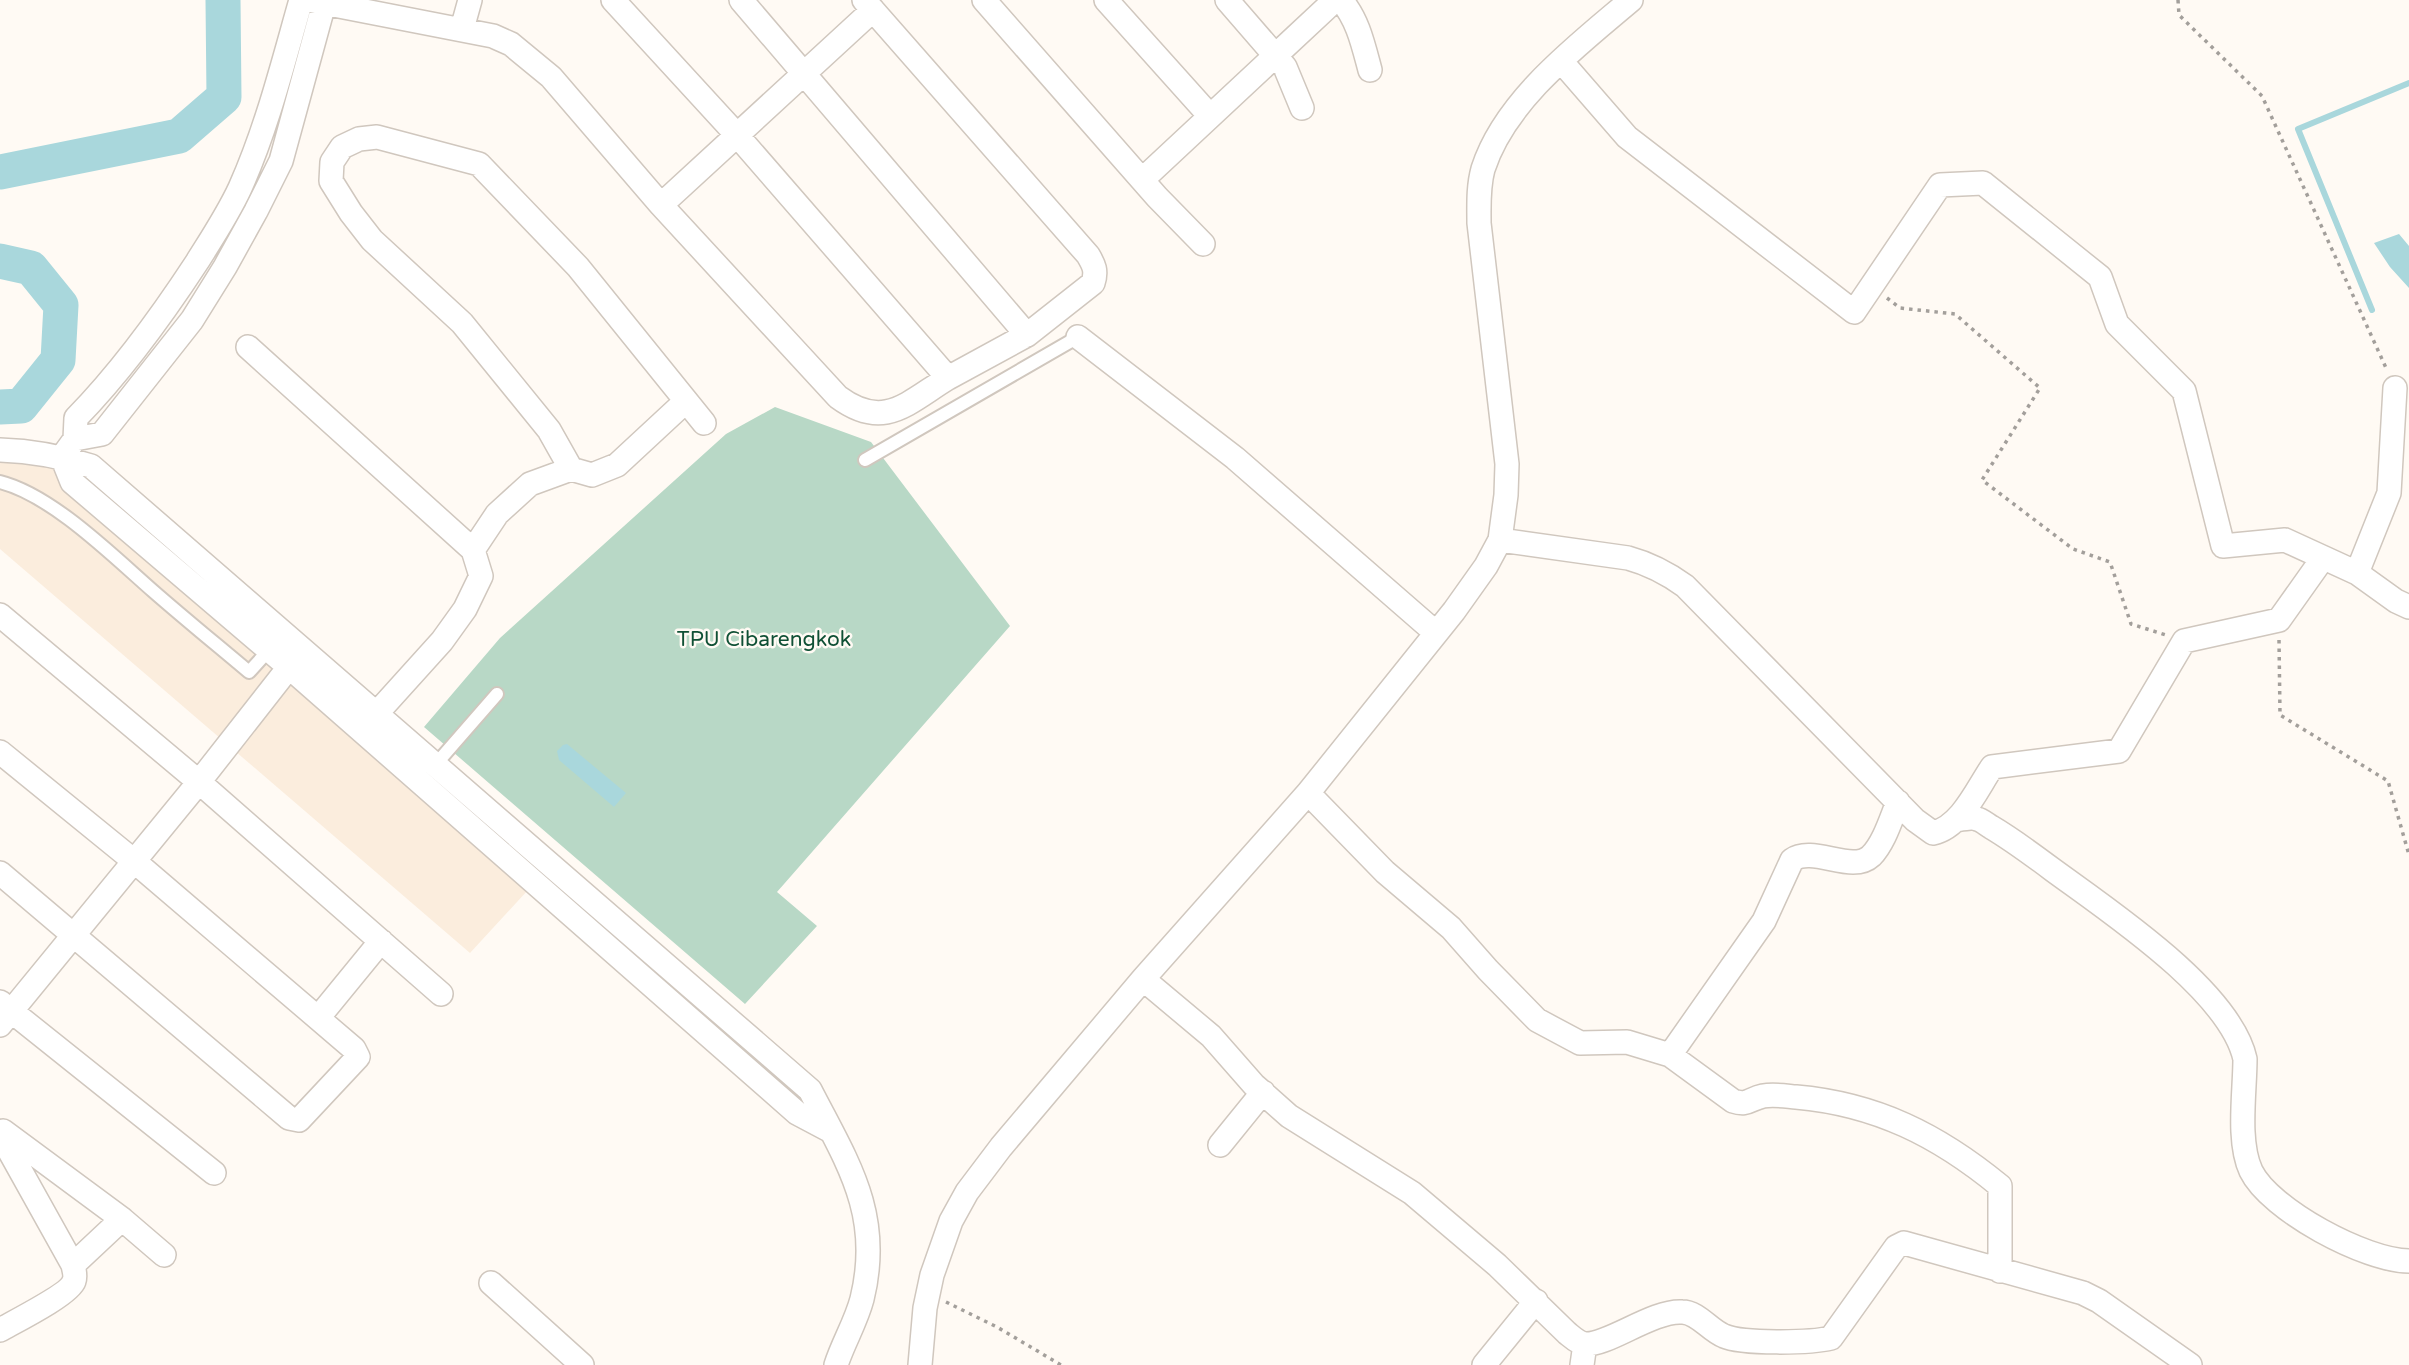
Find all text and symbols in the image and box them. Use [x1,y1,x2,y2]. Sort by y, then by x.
park label: TPU Cibarengkok [677,627,851,652]

